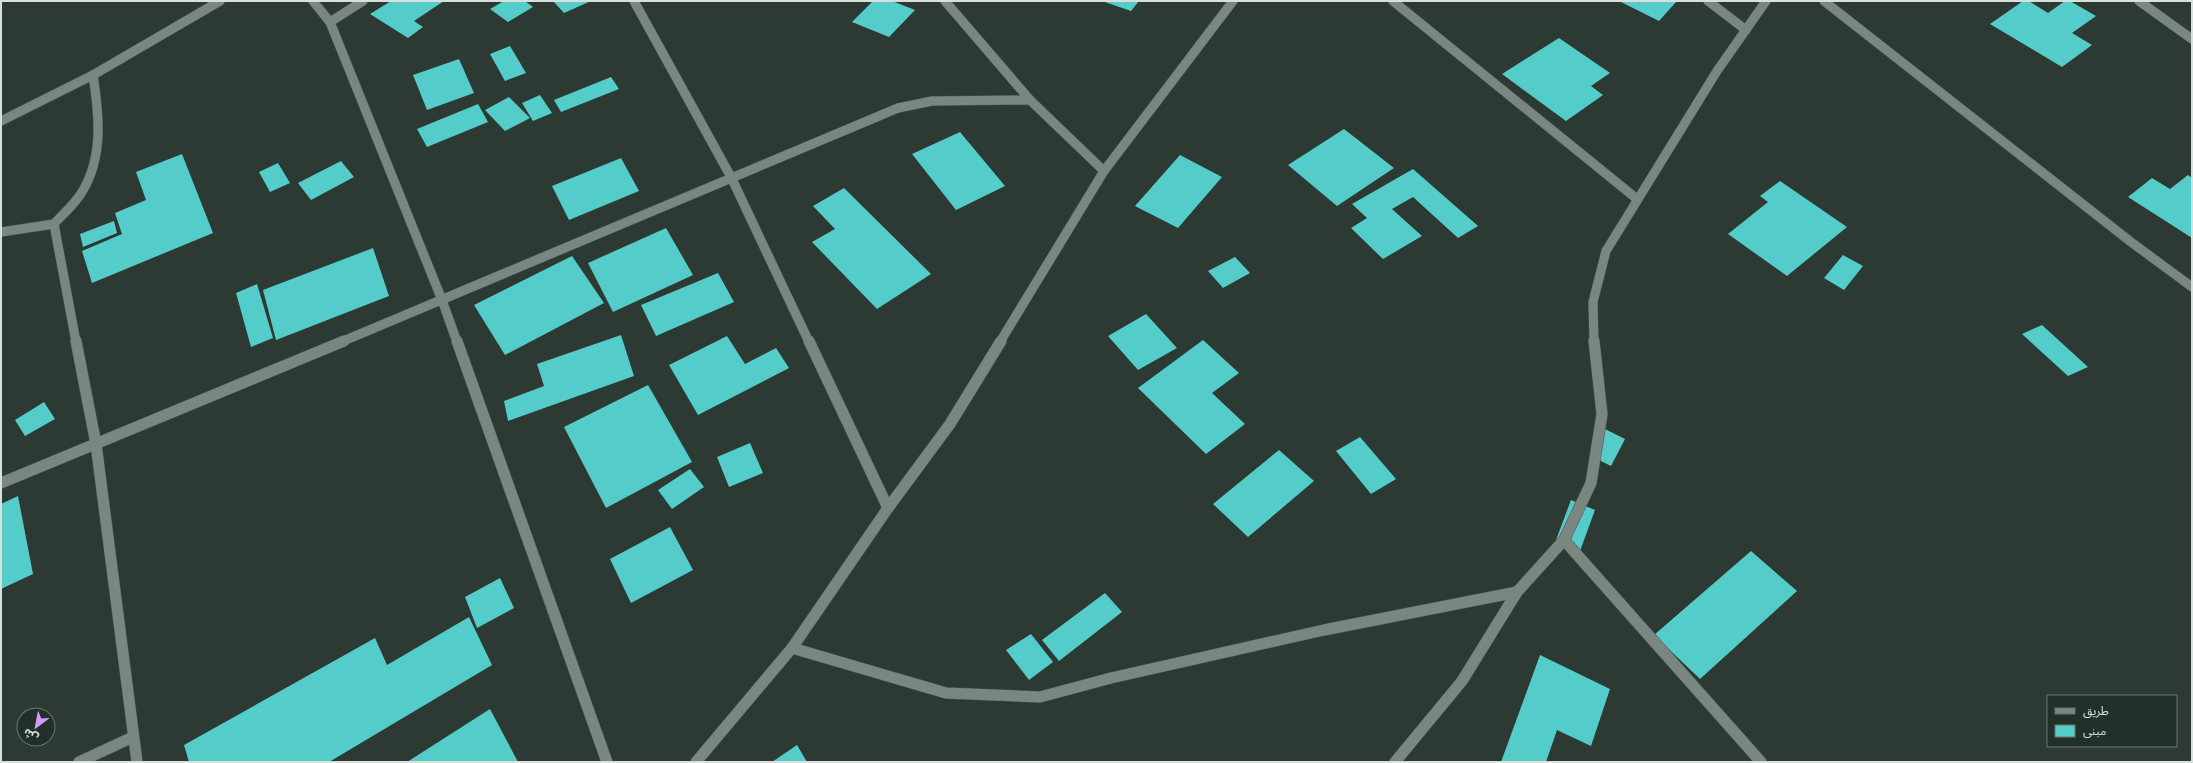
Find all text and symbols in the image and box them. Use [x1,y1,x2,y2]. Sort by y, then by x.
legend [2047,695,2177,747]
text: طريق [2083,703,2109,719]
north arrow [16,707,56,747]
text: مبنى [2083,723,2106,738]
text: ش [21,726,41,745]

